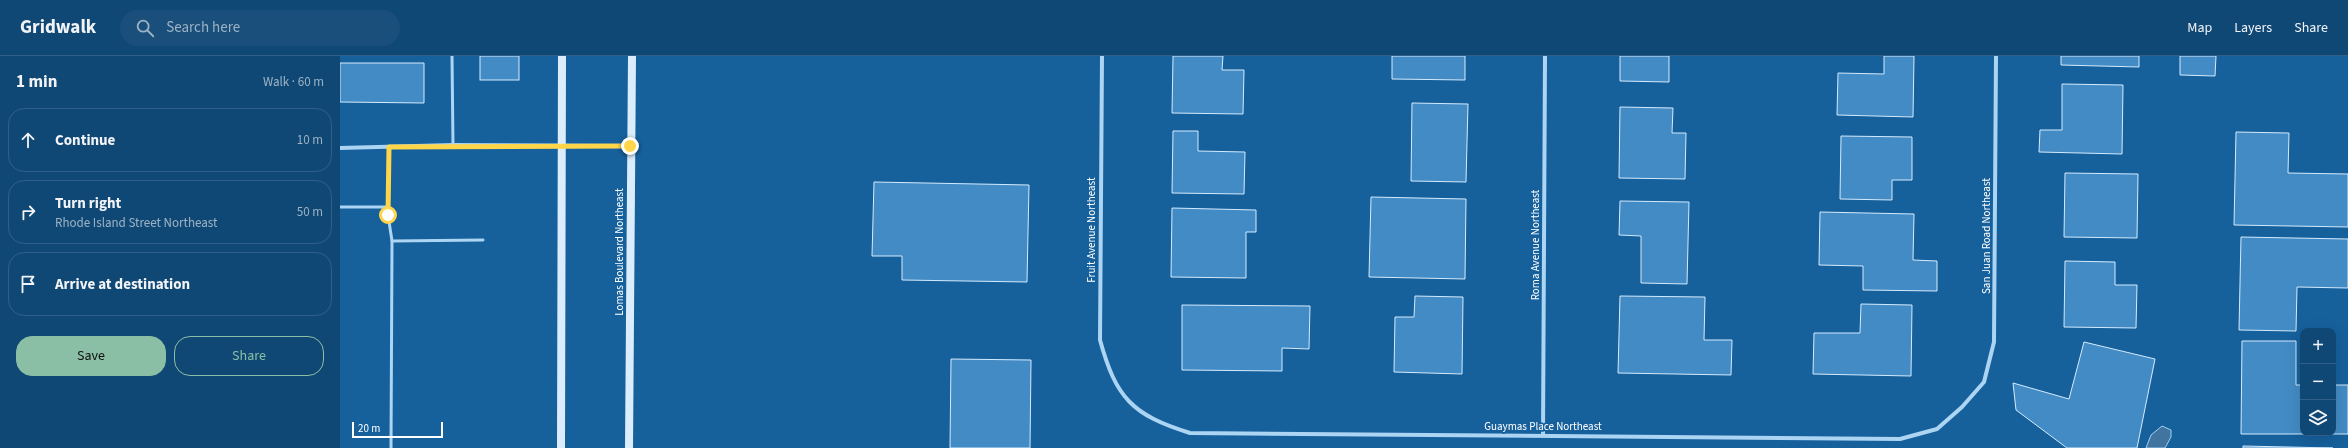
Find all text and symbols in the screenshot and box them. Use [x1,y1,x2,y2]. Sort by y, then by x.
search box [120,10,400,46]
text: Gridwalk [20,14,96,41]
icon: search [134,17,156,39]
text: Search here [166,17,240,38]
text: Map [2187,18,2212,38]
text: Layers [2234,18,2272,38]
text: Share [2294,18,2328,38]
text: 1 min [16,70,57,94]
text: Walk · 60 m [263,73,324,91]
icon: ahead [17,129,39,151]
text: Continue [55,130,115,151]
text: 10 m [297,131,323,149]
route end [621,137,639,155]
street label: Fruit Avenue Northeast [1084,177,1099,283]
street label: San Juan Road Northeast [1979,178,1994,294]
street label: Lomas Boulevard Northeast [612,188,627,316]
street label: Roma Avenue Northeast [1528,189,1543,300]
text: Turn right [55,193,121,214]
icon: right [17,201,39,223]
text: 50 m [297,203,323,221]
route start [379,206,397,224]
text: Rhode Island Street Northeast [55,214,217,232]
icon: arrive [17,273,39,295]
text: Arrive at destination [55,274,190,295]
map controls [2300,328,2336,436]
button: + [2300,328,2336,364]
button: Save [16,336,166,376]
button: Share [174,336,324,376]
button: − [2300,364,2336,400]
button: layers [2300,400,2336,436]
street label: Guaymas Place Northeast [1484,419,1602,434]
scale bar [352,420,443,439]
text: 20 m [358,421,380,436]

